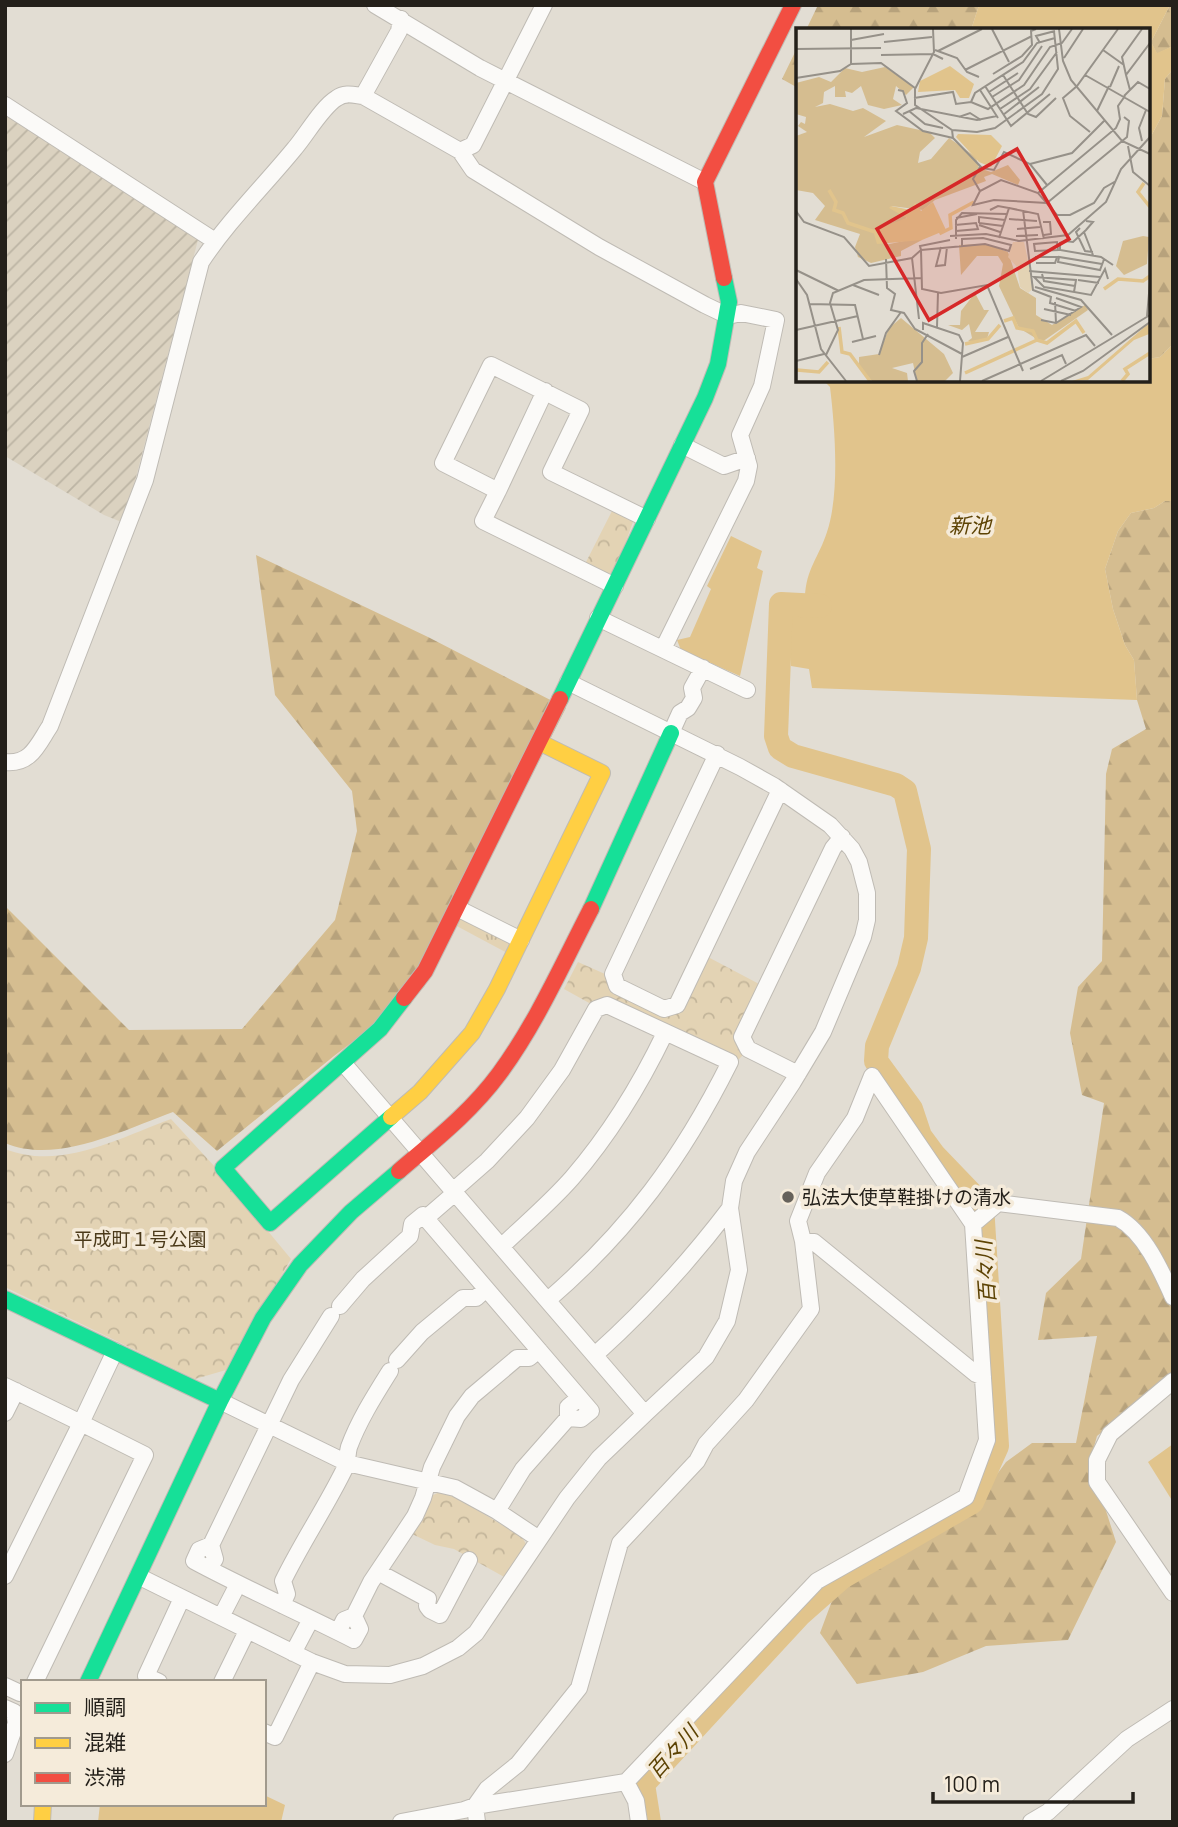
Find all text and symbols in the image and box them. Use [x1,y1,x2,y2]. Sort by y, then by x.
inset map [796,28,1150,382]
water label: 新池 [949,511,993,539]
place label: 弘法大使草鞋掛けの清水 [802,1184,1011,1210]
marker: 弘法大使草鞋掛けの清水 [780,1189,796,1205]
park label: 平成町１号公園 [73,1226,207,1252]
water label: 百々川 [969,1238,1001,1304]
legend [21,1680,266,1806]
text: 順調 [84,1693,126,1721]
water label: 百々川 [641,1717,705,1784]
text: 混雑 [84,1728,126,1756]
scale bar [933,1760,1132,1804]
text: 渋滞 [84,1763,126,1791]
text: 100 m [944,1770,1000,1798]

